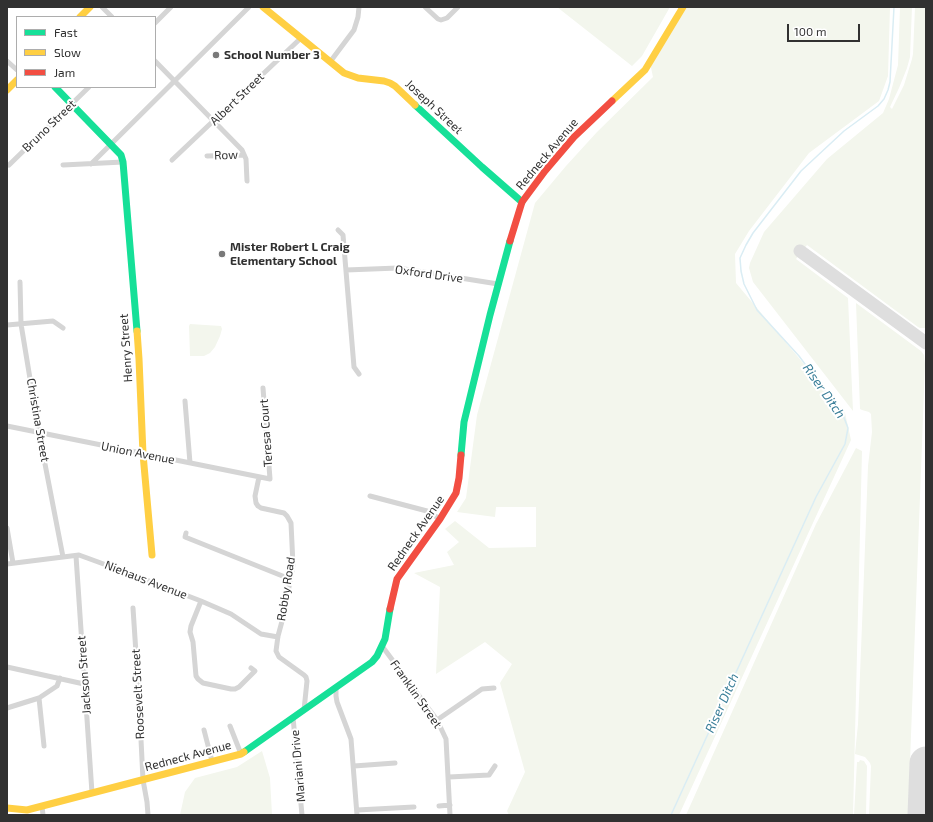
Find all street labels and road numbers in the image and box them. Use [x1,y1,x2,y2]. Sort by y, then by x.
street label: Albert Street [207,70,267,128]
street label: Joseph Street [402,77,466,137]
street label: Bruno Street [19,97,79,155]
street label: Redneck Avenue [513,115,581,193]
street label: Row [214,147,238,163]
street label: Oxford Drive [394,262,464,286]
street label: Henry Street [116,313,136,383]
street label: Christina Street [24,377,52,463]
street label: Teresa Court [256,398,276,468]
street label: Union Avenue [100,439,176,467]
street label: Redneck Avenue [385,492,447,574]
street label: Robby Road [274,556,298,622]
street label: Niehaus Avenue [103,558,189,602]
street label: Jackson Street [74,635,94,715]
street label: Roosevelt Street [128,649,148,739]
street label: Franklin Street [387,657,445,731]
street label: Mariani Drive [288,729,308,803]
street label: Redneck Avenue [143,738,233,774]

